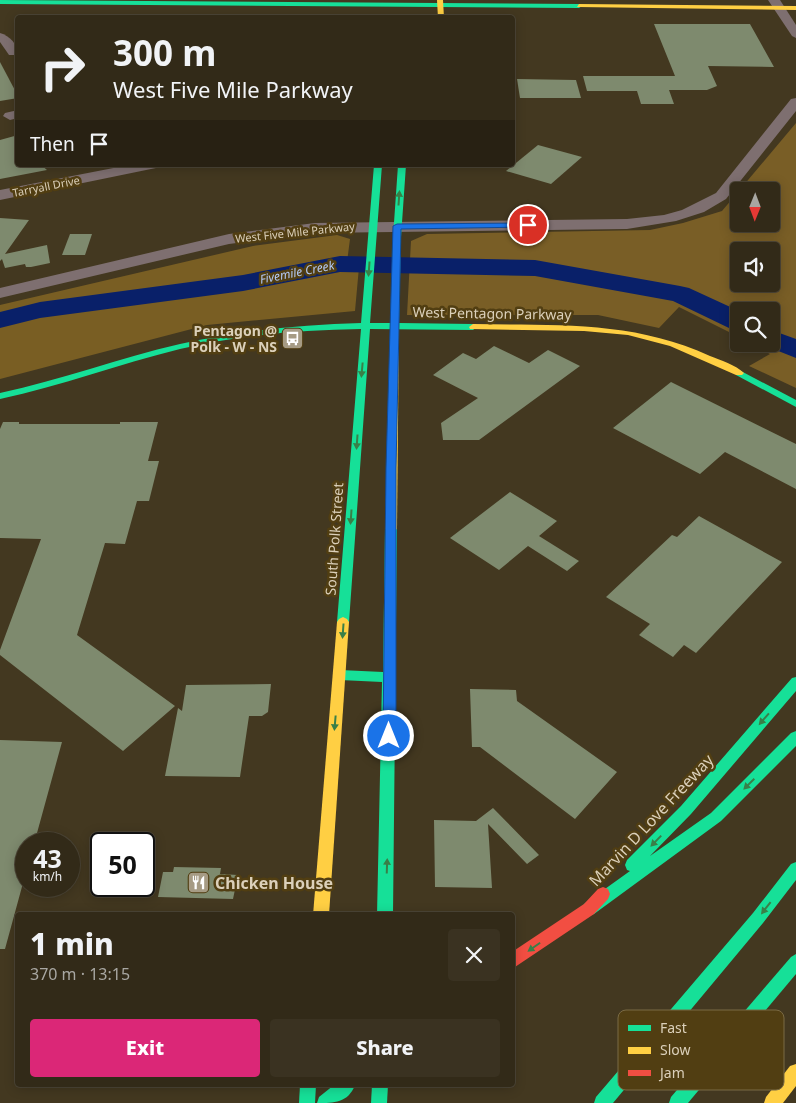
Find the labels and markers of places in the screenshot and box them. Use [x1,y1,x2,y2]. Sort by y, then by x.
pin [507,204,549,246]
place label: Pentagon @ Polk - W - NS [191,321,277,356]
bus stop icon: Pentagon @ Polk - W - NS [281,326,305,350]
restaurant icon: Chicken House [187,871,211,895]
place label: Chicken House [215,872,333,894]

